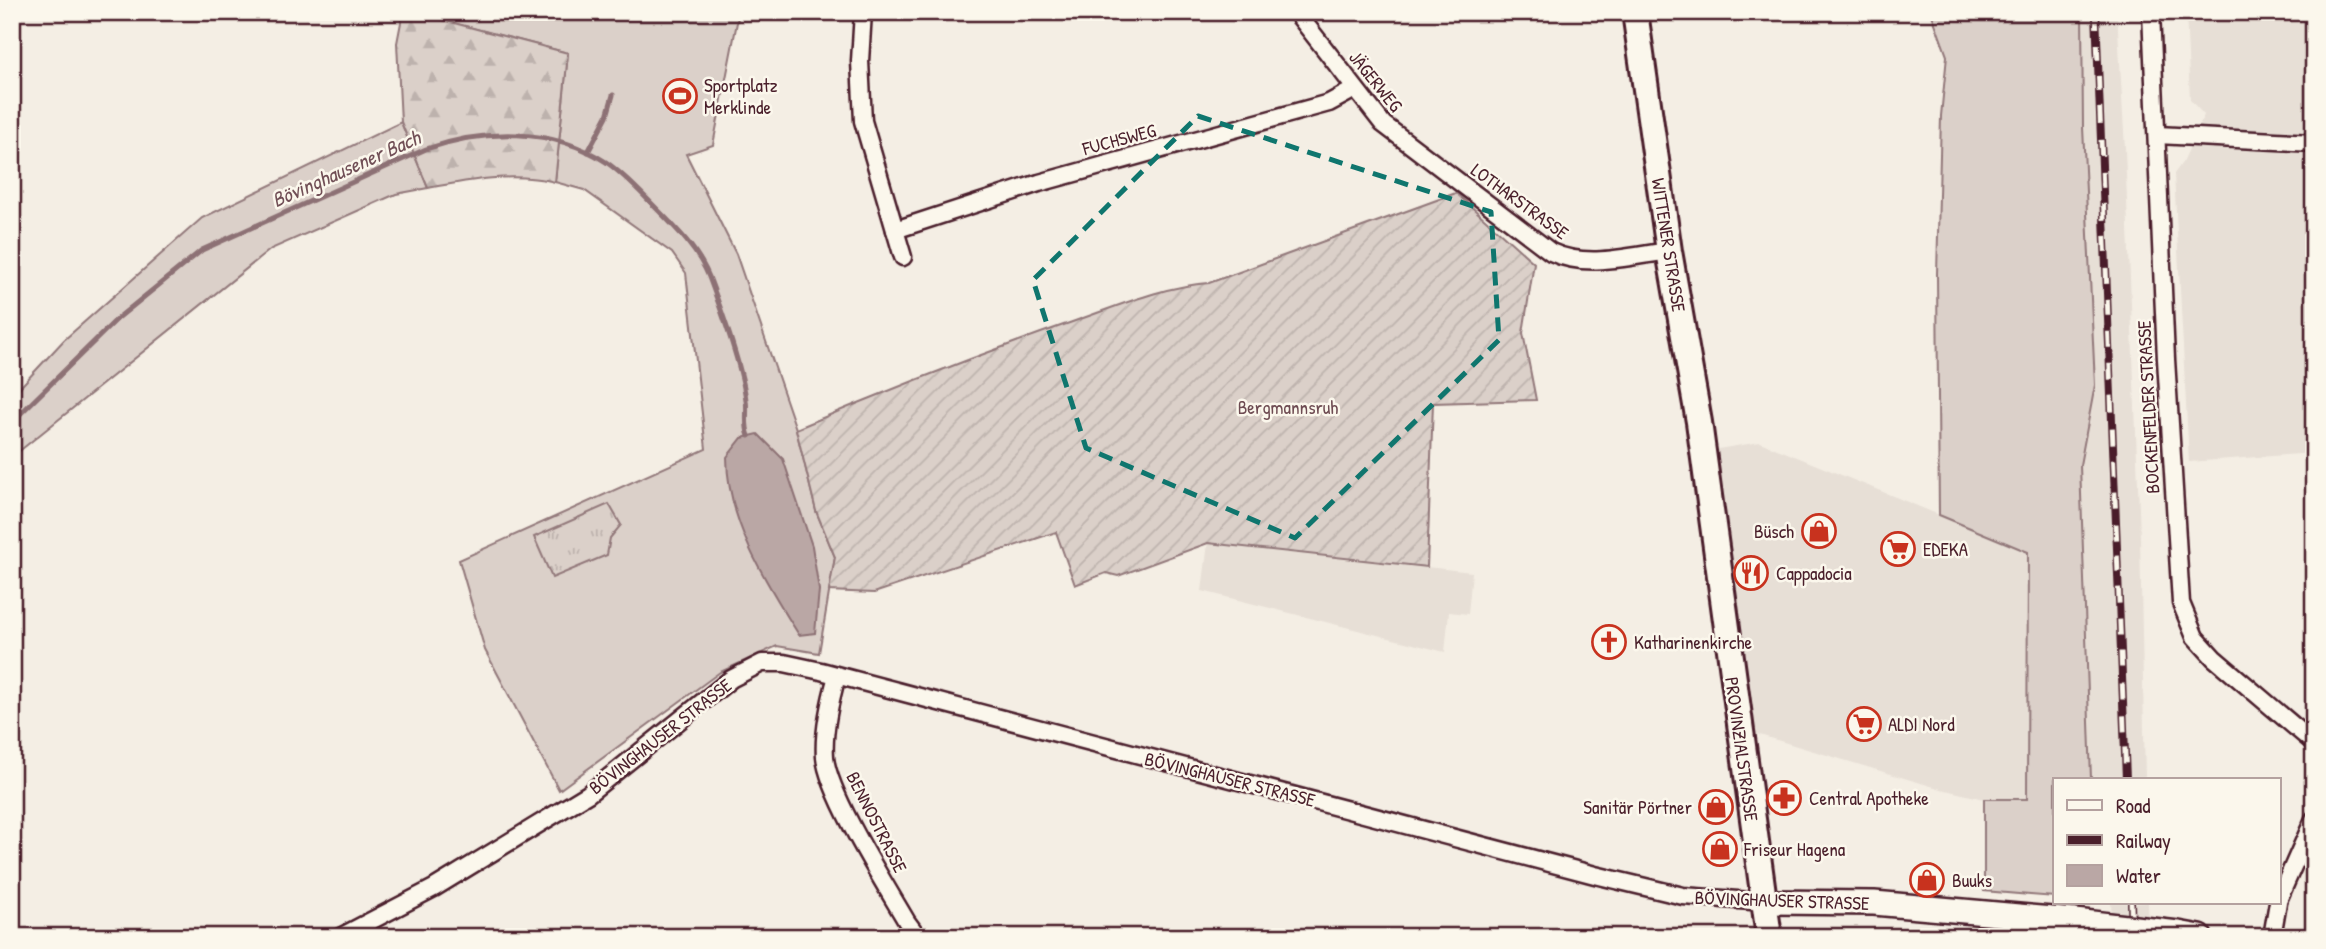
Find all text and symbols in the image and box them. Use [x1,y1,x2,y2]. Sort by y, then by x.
street label: JÄGERWEG [1343,45,1409,117]
place label: Sportplatz Merklinde [704,72,778,120]
sports icon: Sportplatz Merklinde [661,77,699,115]
street label: FUCHSWEG [1079,117,1159,161]
water label: Bövinghausener Bach [267,122,426,214]
street label: LOTHARSTRASSE [1466,157,1575,246]
street label: WITTENER STRASSE [1646,176,1693,314]
street label: BOCKENFELDER STRASSE [2130,319,2166,494]
park label: Bergmannsruh [1238,394,1338,420]
shop icon: Büsch [1800,512,1838,550]
place label: Büsch [1754,518,1794,544]
supermarket icon: EDEKA [1879,530,1917,568]
place label: EDEKA [1923,536,1968,562]
restaurant icon: Cappadocia [1732,554,1770,592]
place label: Cappadocia [1776,560,1852,586]
church icon: Katharinenkirche [1590,623,1628,661]
place label: Katharinenkirche [1634,629,1752,655]
street label: BÖVINGHAUSER STRASSE [583,672,737,800]
street label: PROVINZIALSTRASSE [1719,675,1765,823]
supermarket icon: ALDI Nord [1845,705,1883,743]
place label: ALDI Nord [1888,711,1955,737]
street label: BÖVINGHAUSER STRASSE [1142,745,1318,813]
street label: BENNOSTRASSE [840,767,914,878]
legend [2053,778,2280,904]
pharmacy icon: Central Apotheke [1765,779,1803,817]
place label: Central Apotheke [1809,785,1929,811]
shop icon: Sanitär Pörtner [1697,788,1735,826]
text: Road [2116,791,2150,820]
place label: Sanitär Pörtner [1583,794,1693,820]
text: Railway [2116,826,2171,855]
shop icon: Friseur Hagena [1701,830,1739,868]
place label: Friseur Hagena [1743,836,1846,862]
shop icon: Buuks [1908,861,1946,899]
text: Water [2116,861,2161,890]
place label: Buuks [1952,867,1992,893]
street label: BÖVINGHAUSER STRASSE [1694,884,1870,916]

